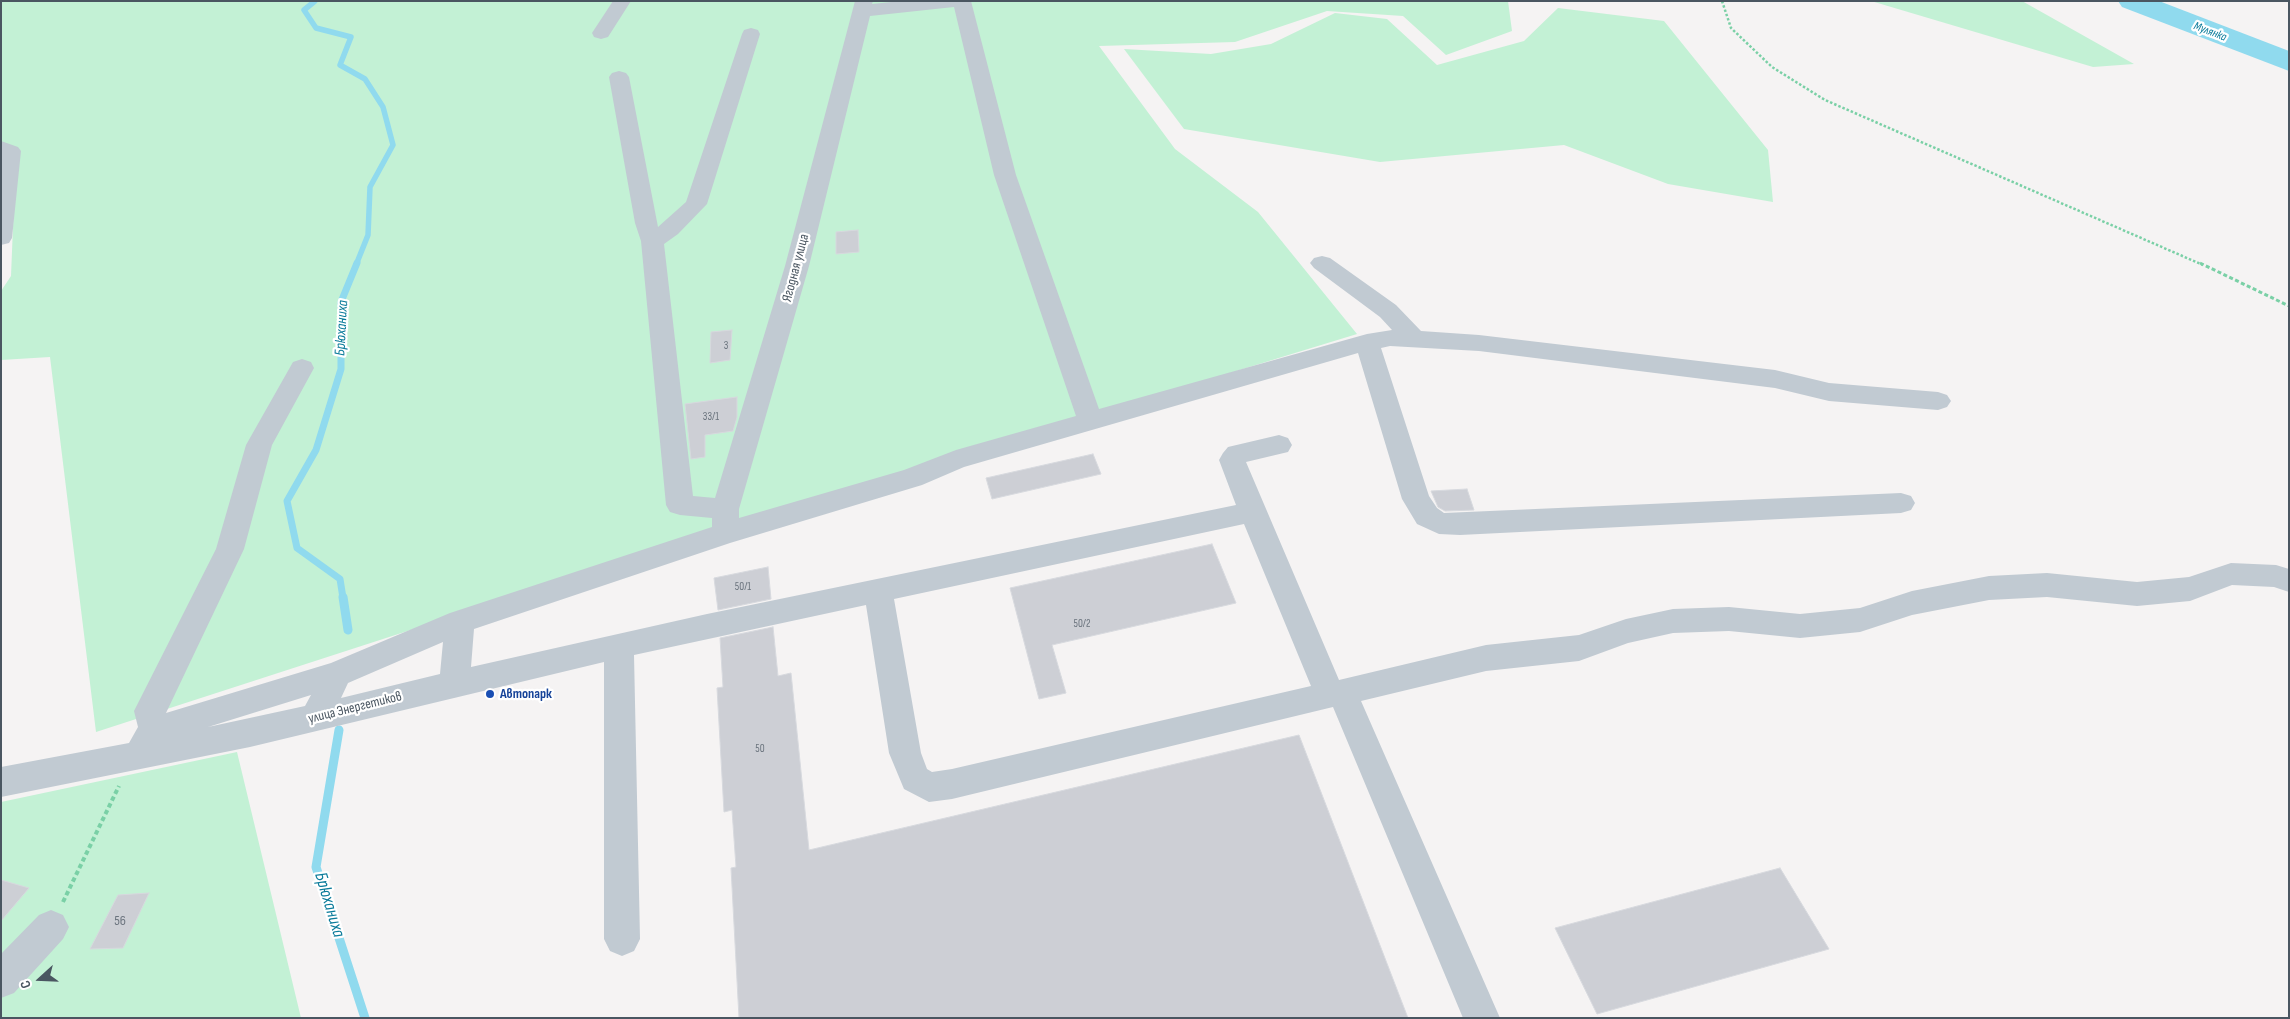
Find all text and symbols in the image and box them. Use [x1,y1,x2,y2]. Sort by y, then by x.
water label: Мулянка [2191,19,2229,45]
street label: Ягодная улица [779,232,813,304]
water label: Брюханиха [332,300,352,356]
house number: 3 [724,339,728,353]
house number: 33/1 [703,410,719,424]
house number: 50/1 [735,580,751,594]
house number: 50/2 [1073,617,1091,631]
place label: Автопарк [500,686,552,702]
street label: улица Энергетиков [307,688,403,728]
marker: Автопарк [484,688,496,700]
house number: 50 [755,742,765,756]
water label: Брюханиха [309,870,349,940]
house number: 56 [114,913,126,929]
north arrow [15,954,65,1004]
text: С [16,978,35,991]

